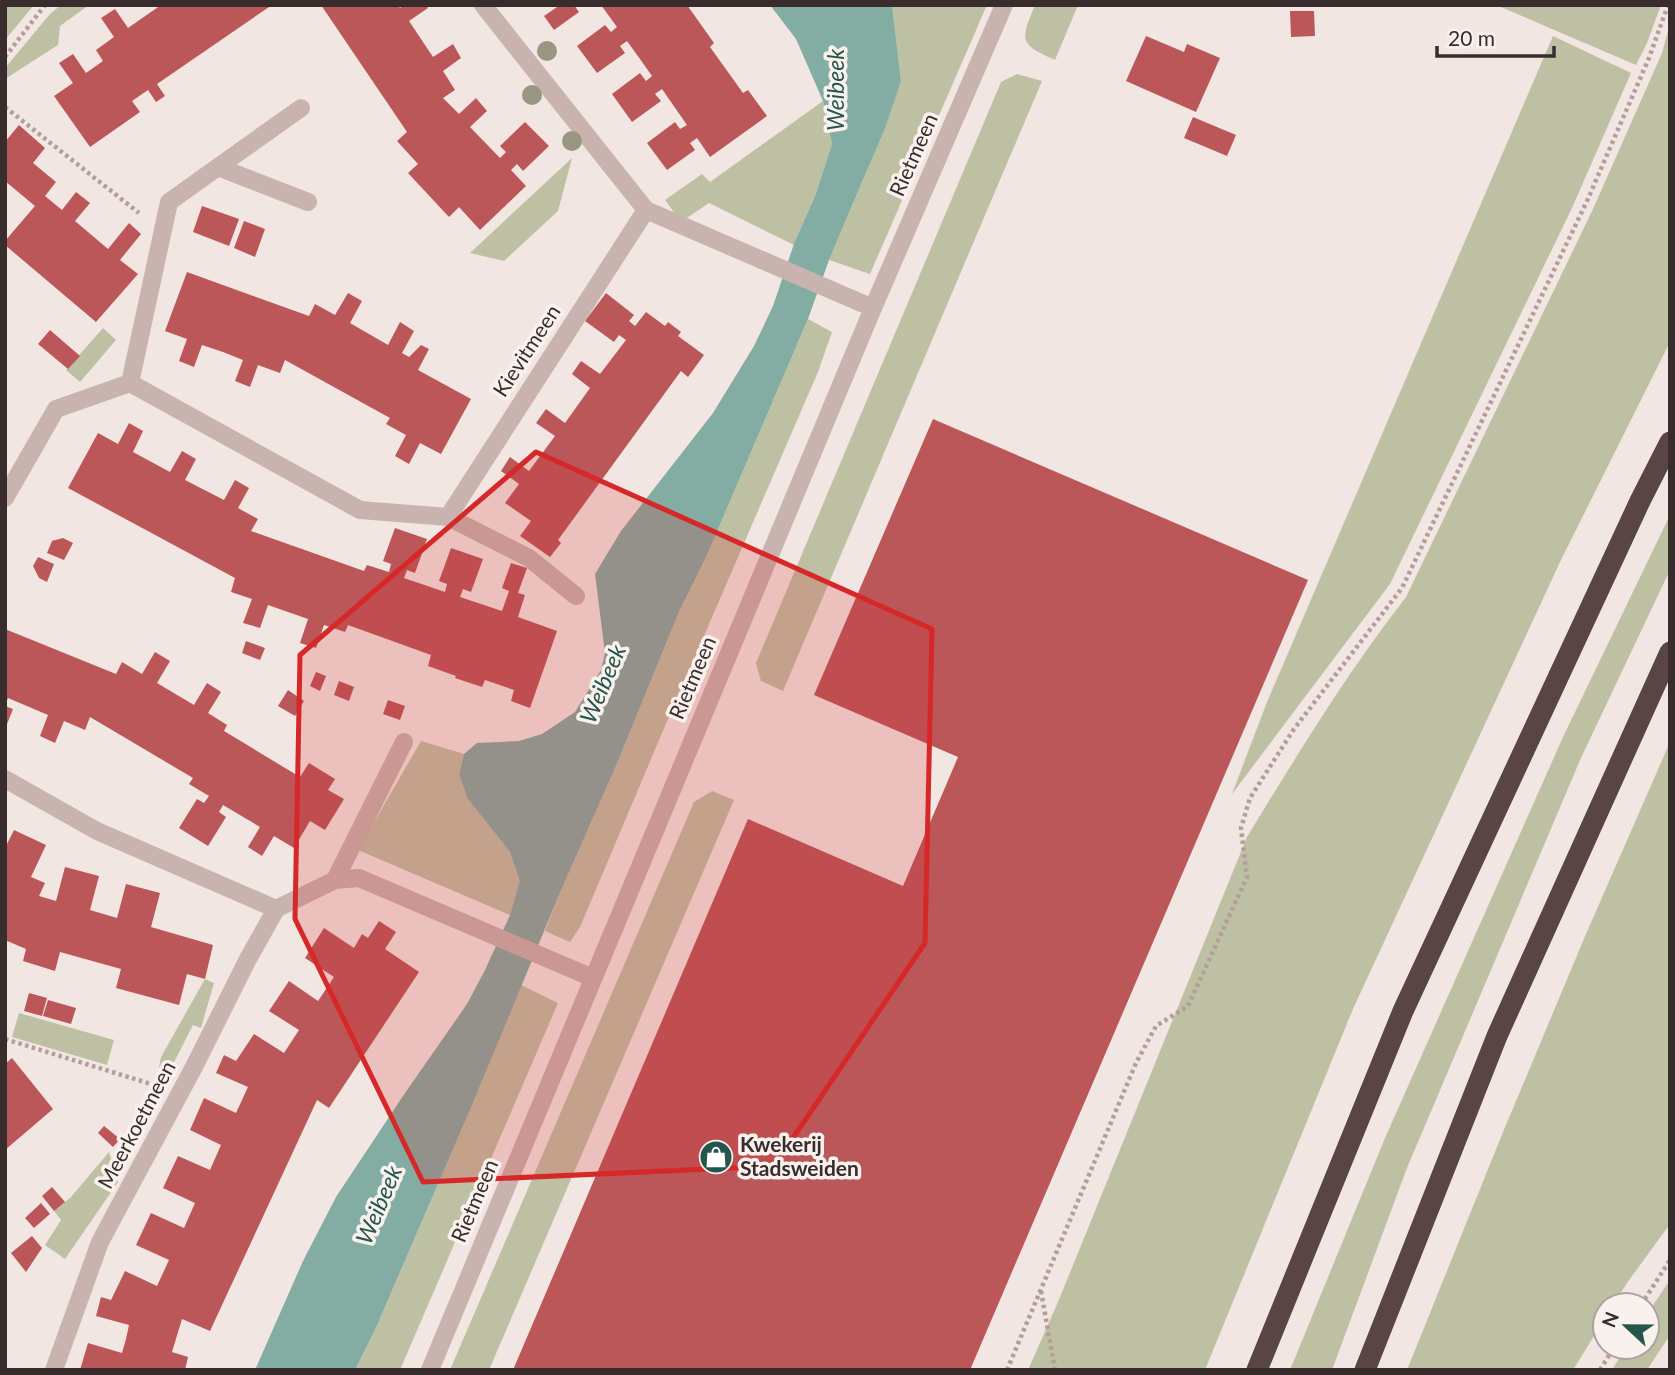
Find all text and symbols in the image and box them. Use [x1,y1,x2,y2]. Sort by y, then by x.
scale bar [1437,14,1554,58]
text: 20 m [1448,25,1495,50]
water label: Weibeek [821,48,849,131]
street label: Rietmeen [883,109,942,200]
street label: Kievitmeen [487,300,565,401]
street label: Rietmeen [663,632,720,723]
water label: Weibeek [573,639,631,727]
street label: Meerkoetmeen [92,1056,180,1192]
place label: Kwekerij Stadsweiden [740,1131,859,1180]
shop icon: Kwekerij Stadsweiden [697,1138,735,1176]
street label: Rietmeen [445,1155,502,1246]
water label: Weibeek [349,1160,407,1248]
north arrow [1591,1291,1661,1361]
text: N [1596,1308,1623,1331]

